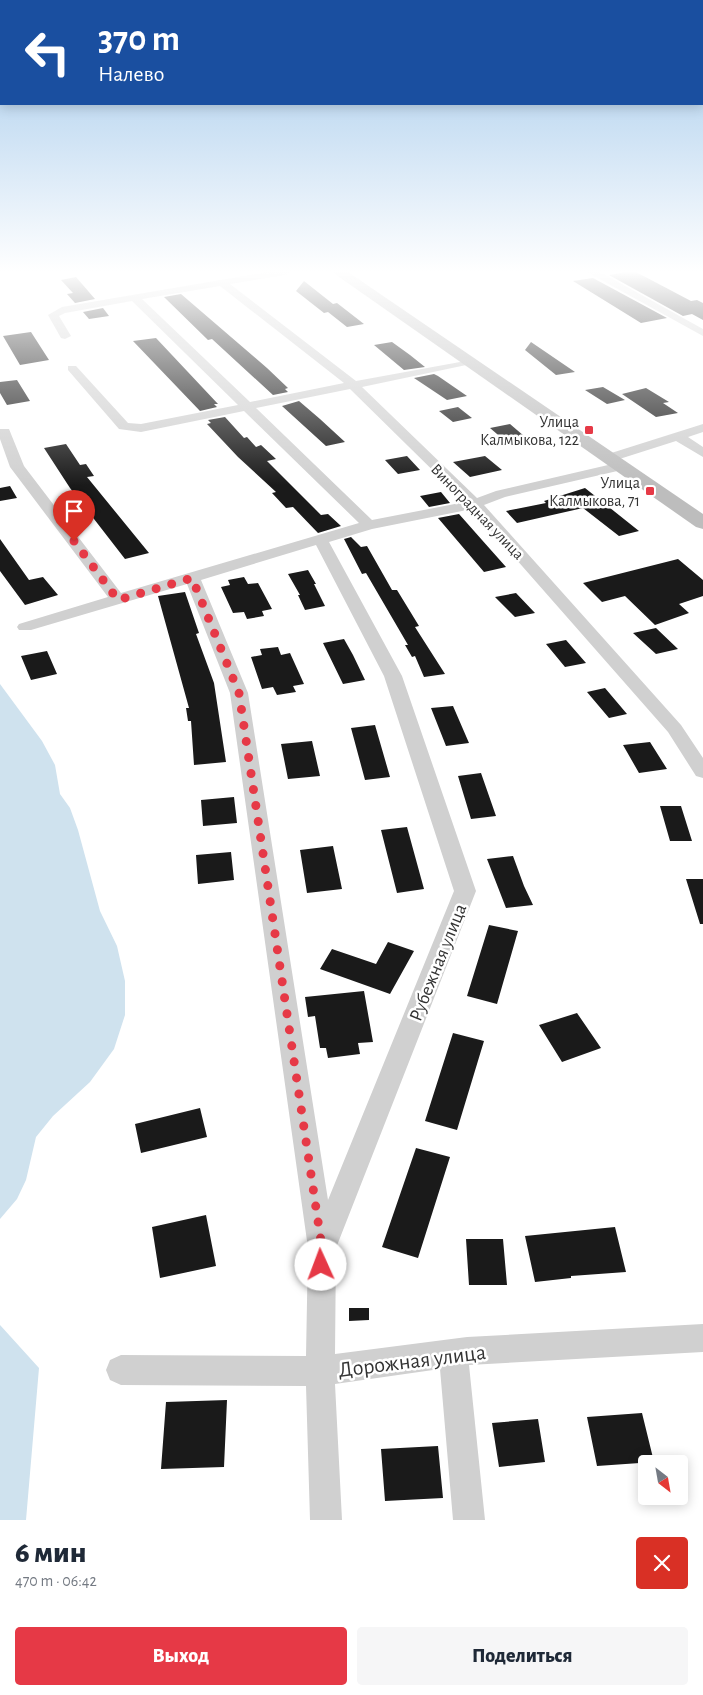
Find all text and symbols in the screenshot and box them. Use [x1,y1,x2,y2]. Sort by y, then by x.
icon: left [15,20,80,85]
text: 370 m [98,22,180,57]
text: Налево [98,63,164,85]
place label: Улица Калмыкова, 122 [480,414,579,448]
marker: Улица Калмыкова, 122 [583,424,595,436]
street label: Виноградная улица [427,461,527,563]
place label: Улица Калмыкова, 71 [549,475,640,509]
marker: Улица Калмыкова, 71 [644,485,656,497]
pin [53,490,95,541]
icon: arrive [60,497,88,525]
street label: Рубежная улица [406,901,471,1024]
position arrow [294,1238,346,1290]
street label: Дорожная улица [337,1341,487,1381]
north arrow [638,1455,688,1505]
map controls [638,1455,688,1505]
button: close [636,1537,688,1589]
text: 6 мин [15,1538,87,1568]
text: 470 m · 06:42 [15,1573,97,1589]
button: Выход [15,1627,347,1685]
button: Поделиться [357,1627,688,1685]

